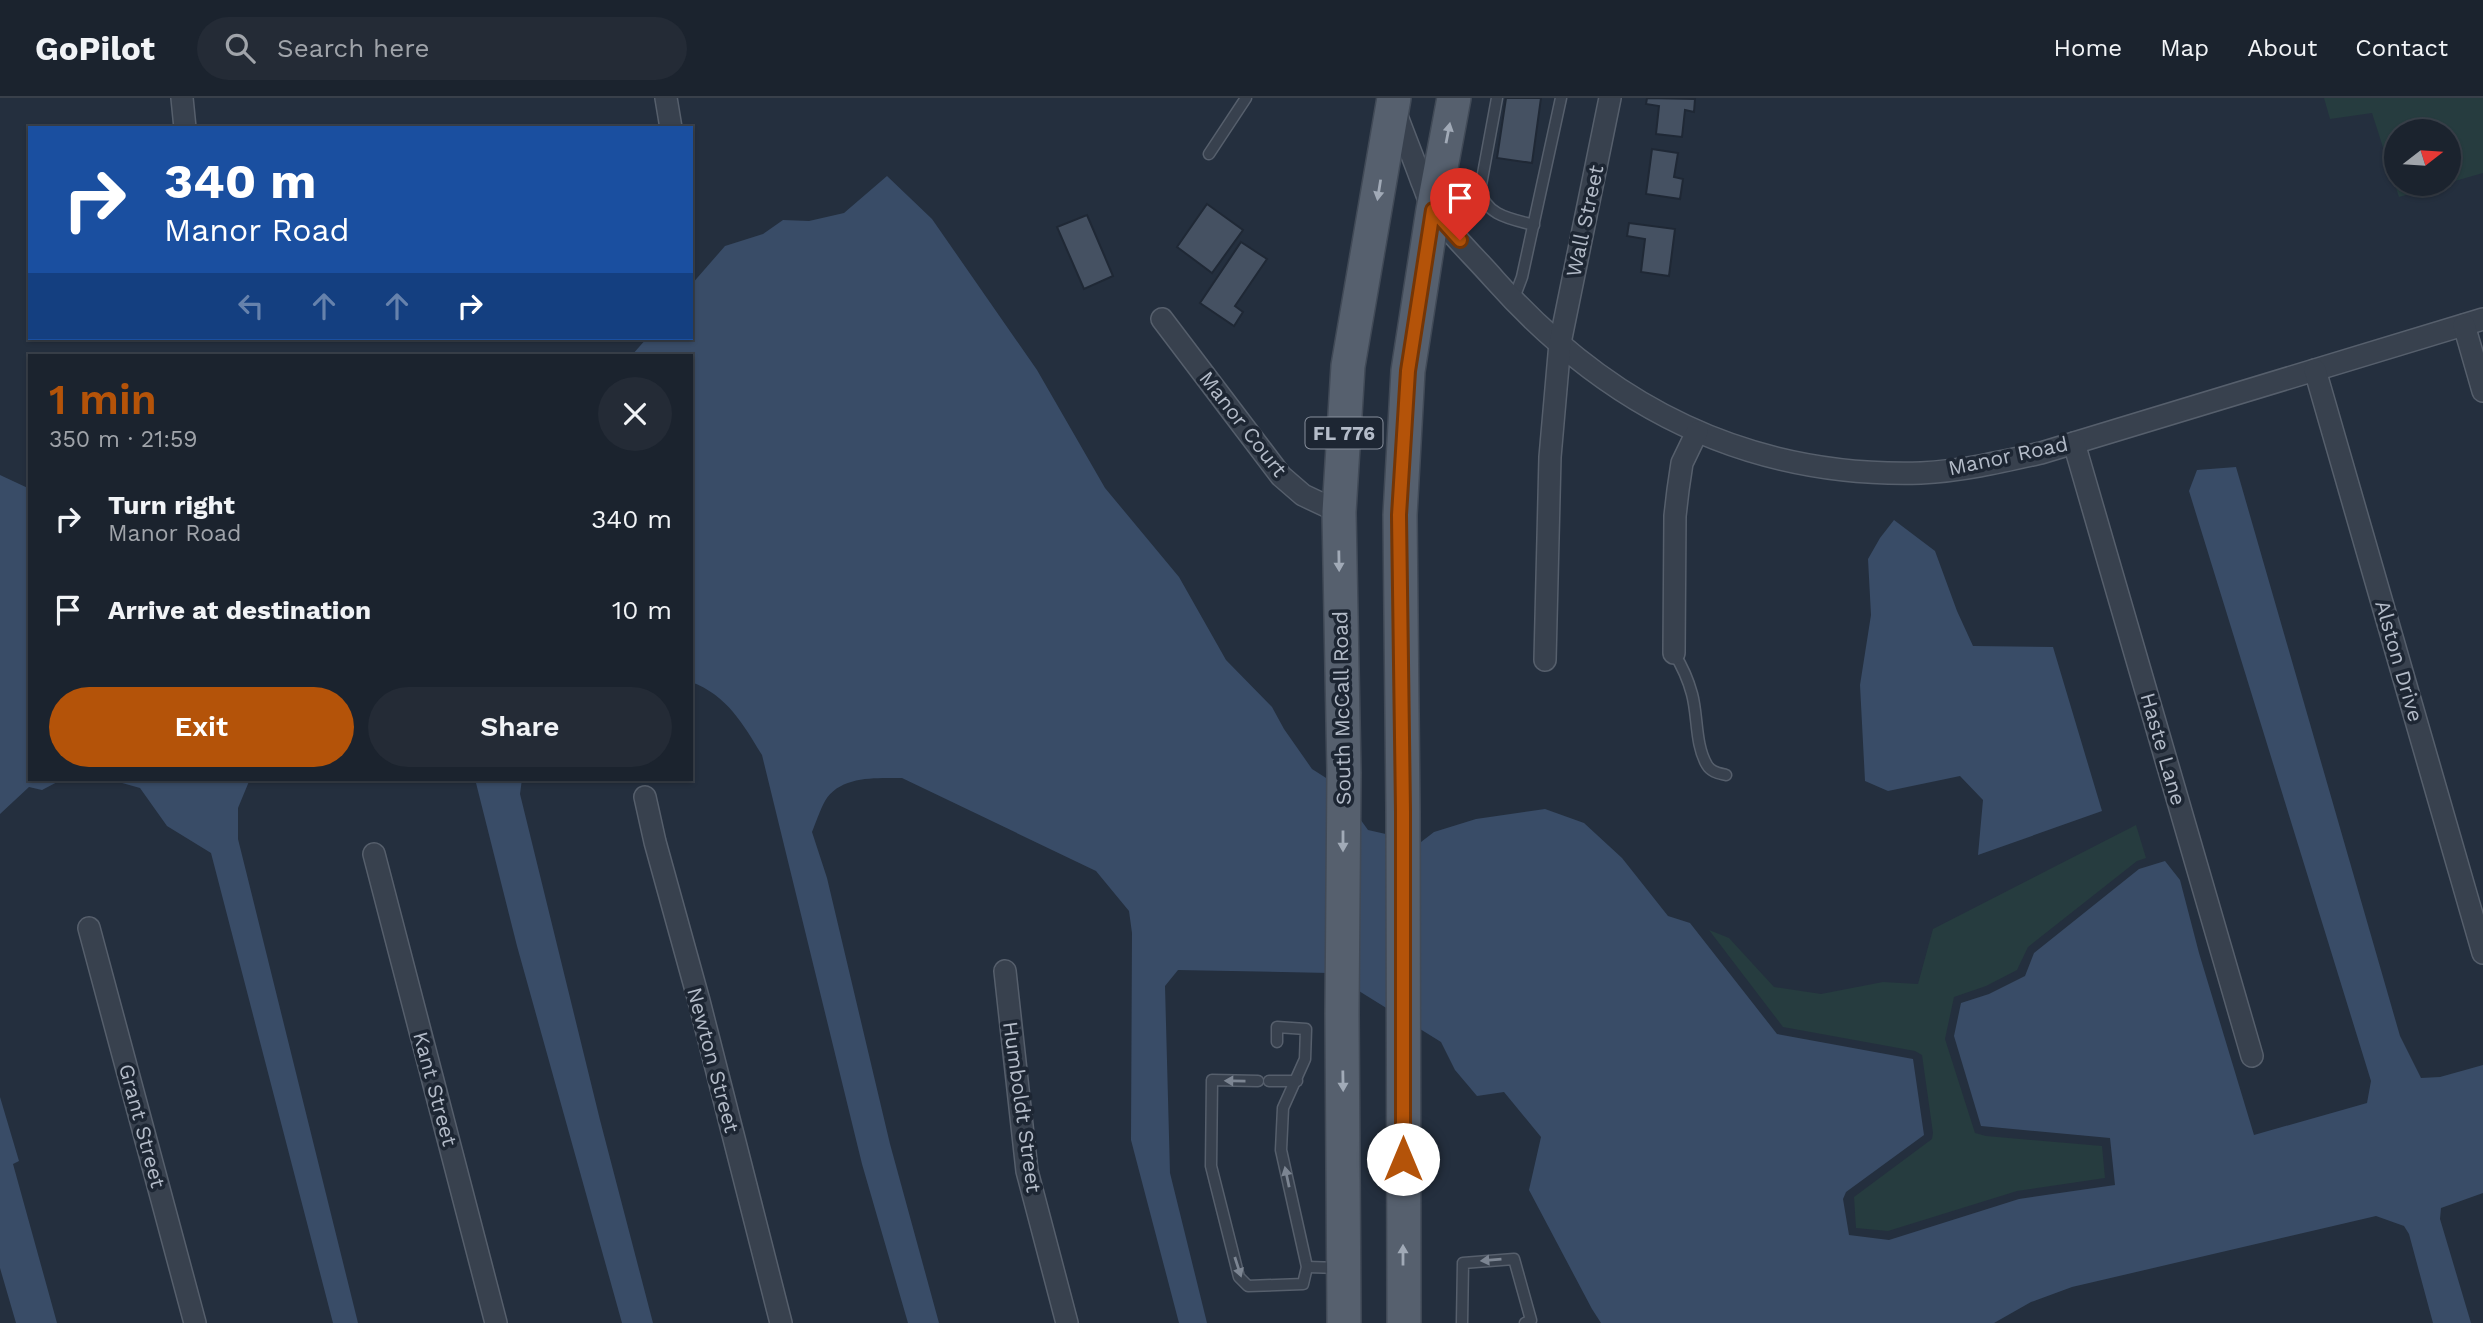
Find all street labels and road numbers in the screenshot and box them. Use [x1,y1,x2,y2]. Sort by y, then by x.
street label: Wall Street [1560,162,1609,279]
street label: Manor Court [1194,366,1293,482]
road number: FL 776 [1306,418,1382,448]
street label: Manor Road [1946,431,2070,480]
street label: Alston Drive [2370,597,2429,724]
street label: South McCall Road [1327,611,1356,805]
street label: Haste Lane [2135,690,2191,808]
street label: Newton Street [682,984,745,1135]
street label: Humboldt Street [998,1020,1047,1194]
street label: Kant Street [408,1029,463,1149]
street label: Grant Street [114,1061,171,1191]

